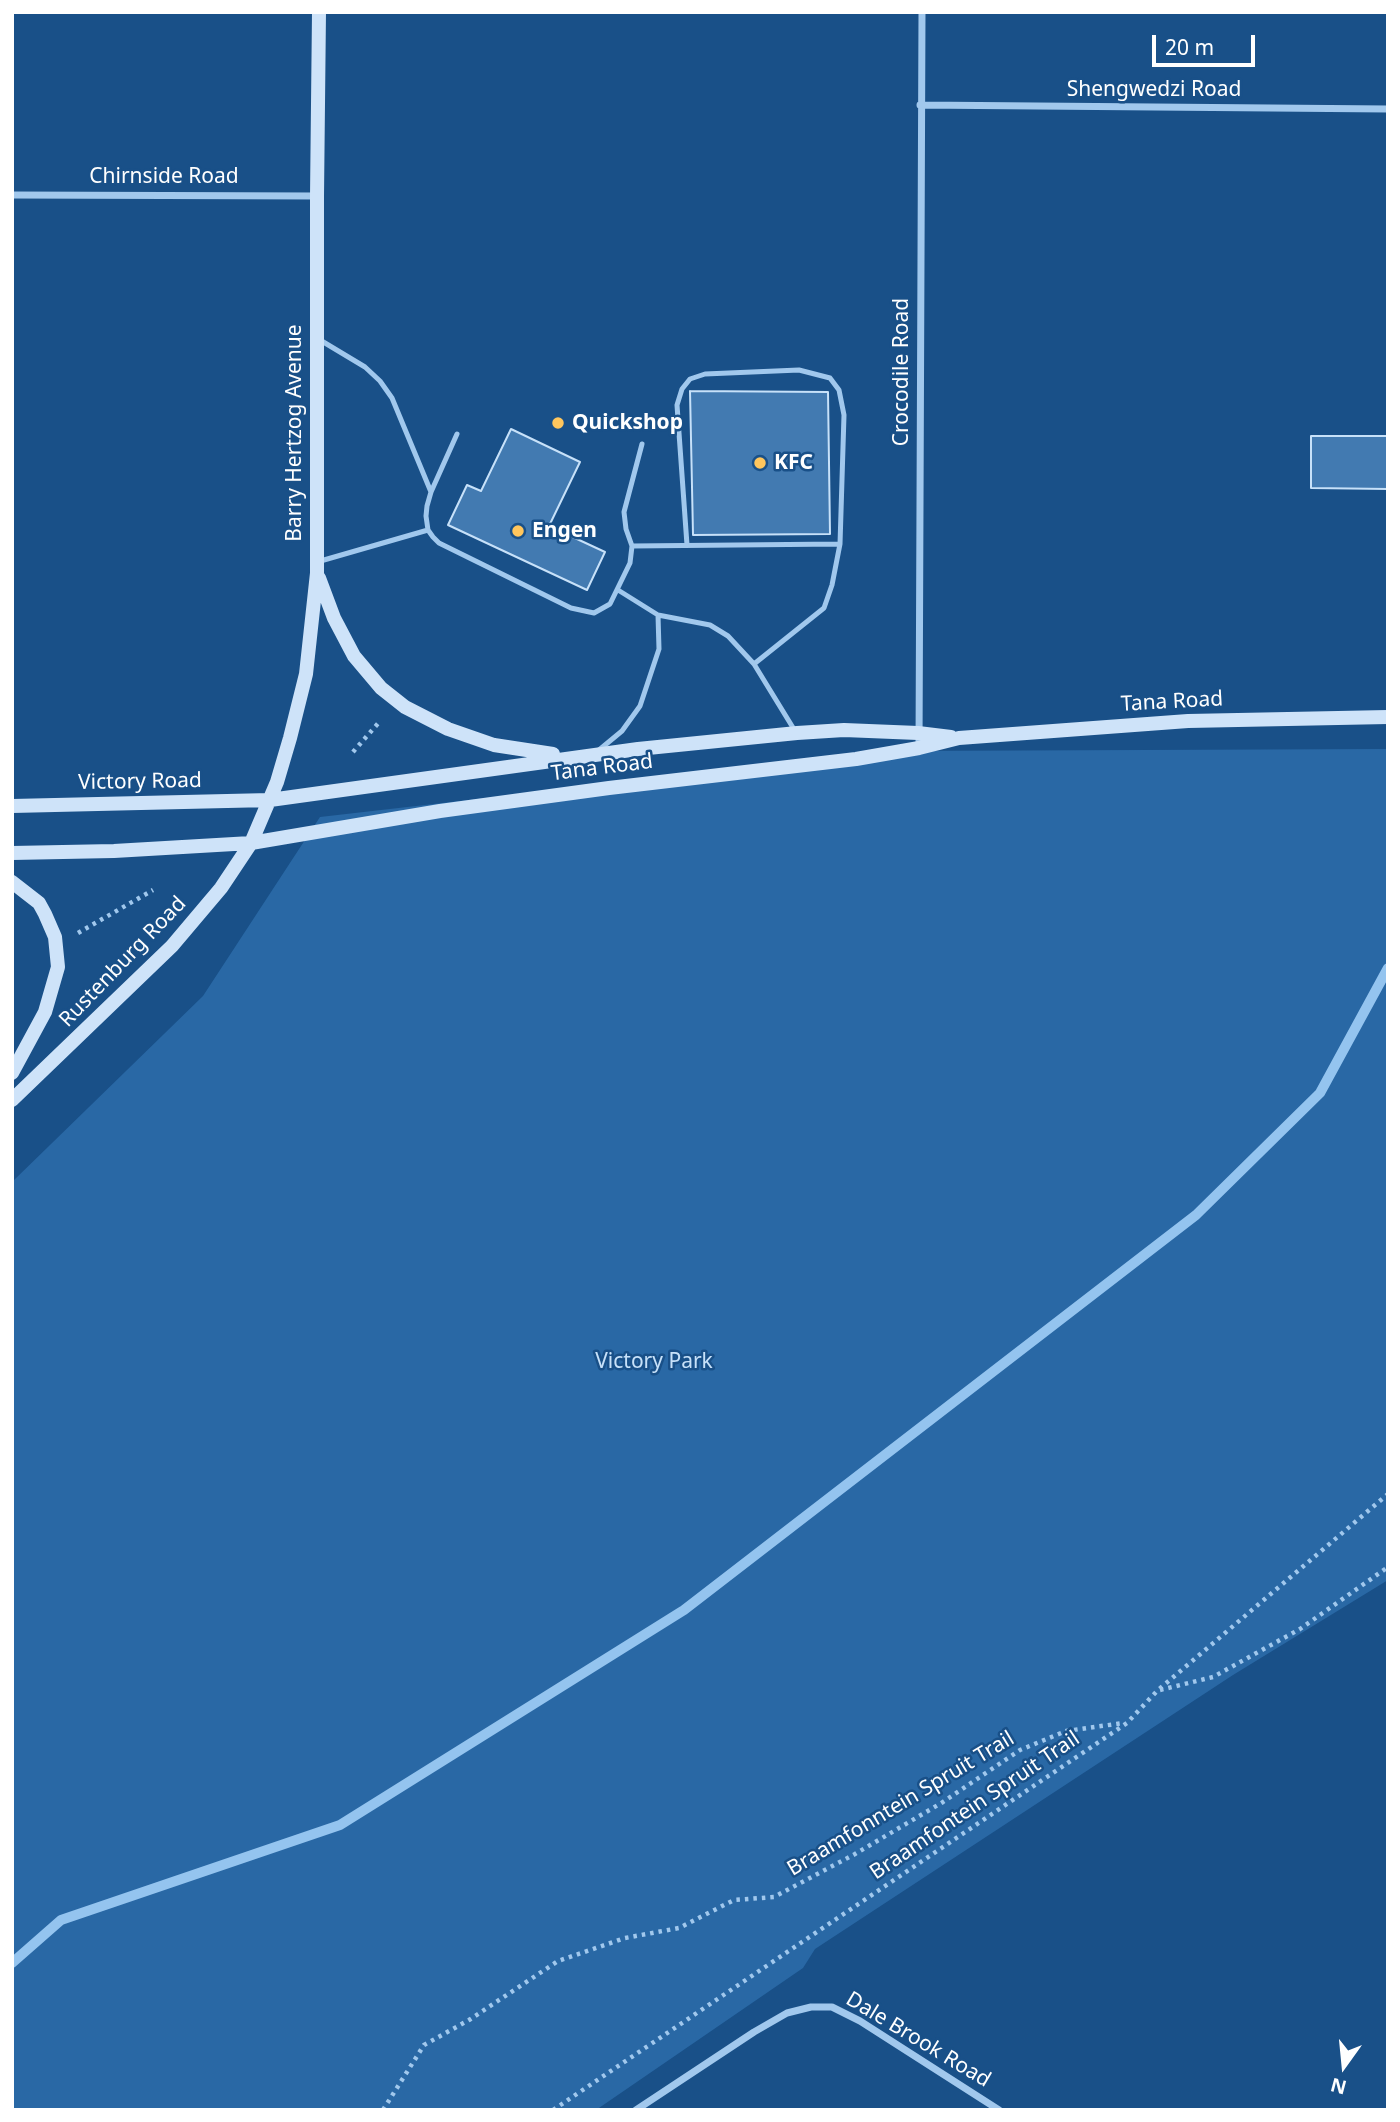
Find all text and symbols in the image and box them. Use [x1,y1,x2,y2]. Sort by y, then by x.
scale bar [1155,21,1258,65]
text: 20 m [1165,33,1214,61]
street label: Shengwedzi Road [1067,77,1241,103]
street label: Chirnside Road [89,164,239,190]
street label: Crocodile Road [889,298,915,446]
street label: Barry Hertzog Avenue [282,324,308,542]
place label: Quickshop [572,410,683,436]
marker: Quickshop [550,415,566,431]
place label: KFC [774,450,813,476]
marker: KFC [752,455,768,471]
place label: Engen [532,518,597,544]
marker: Engen [510,523,526,539]
street label: Tana Road [1120,687,1224,717]
street label: Tana Road [550,749,654,787]
street label: Victory Road [78,768,202,796]
street label: Rustenburg Road [54,891,192,1033]
park label: Victory Park [595,1349,713,1375]
street label: Braamfonntein Spruit Trail [783,1726,1019,1882]
street label: Braamfontein Spruit Trail [865,1726,1085,1886]
street label: Dale Brook Road [841,1987,995,2093]
north arrow [1309,2031,1379,2101]
text: N [1328,2072,1349,2101]

